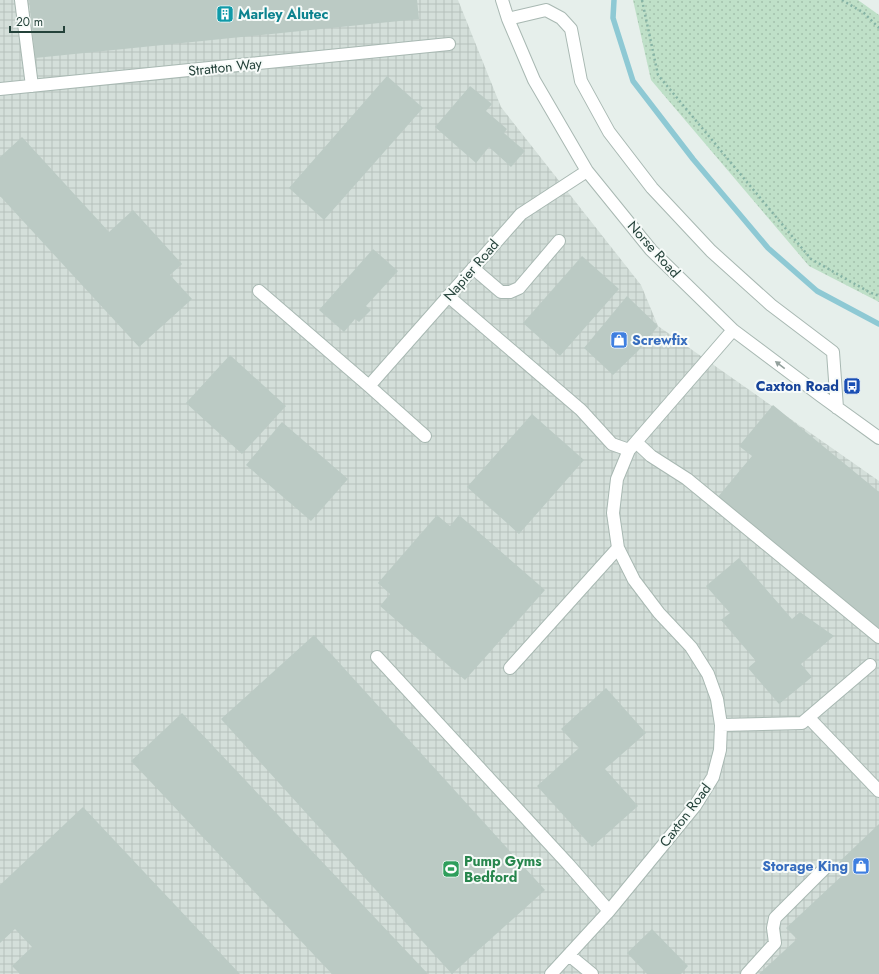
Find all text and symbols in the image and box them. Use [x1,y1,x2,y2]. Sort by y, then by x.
building icon: Marley Alutec [215,4,235,24]
place label: Marley Alutec [238,4,328,24]
scale bar [10,8,64,34]
text: 20 m [16,13,43,31]
street label: Stratton Way [187,53,264,81]
street label: Norse Road [623,216,685,282]
street label: Napier Road [439,235,503,305]
shop icon: Screwfix [609,330,629,350]
place label: Screwfix [632,330,688,350]
one-way arrow [774,361,785,369]
place label: Caxton Road [756,376,839,396]
bus stop icon: Caxton Road [842,376,862,396]
street label: Caxton Road [654,779,716,851]
place label: Pump Gyms Bedford [464,851,542,887]
place label: Storage King [762,856,848,876]
shop icon: Storage King [851,856,871,876]
sports icon: Pump Gyms Bedford [441,859,461,879]

